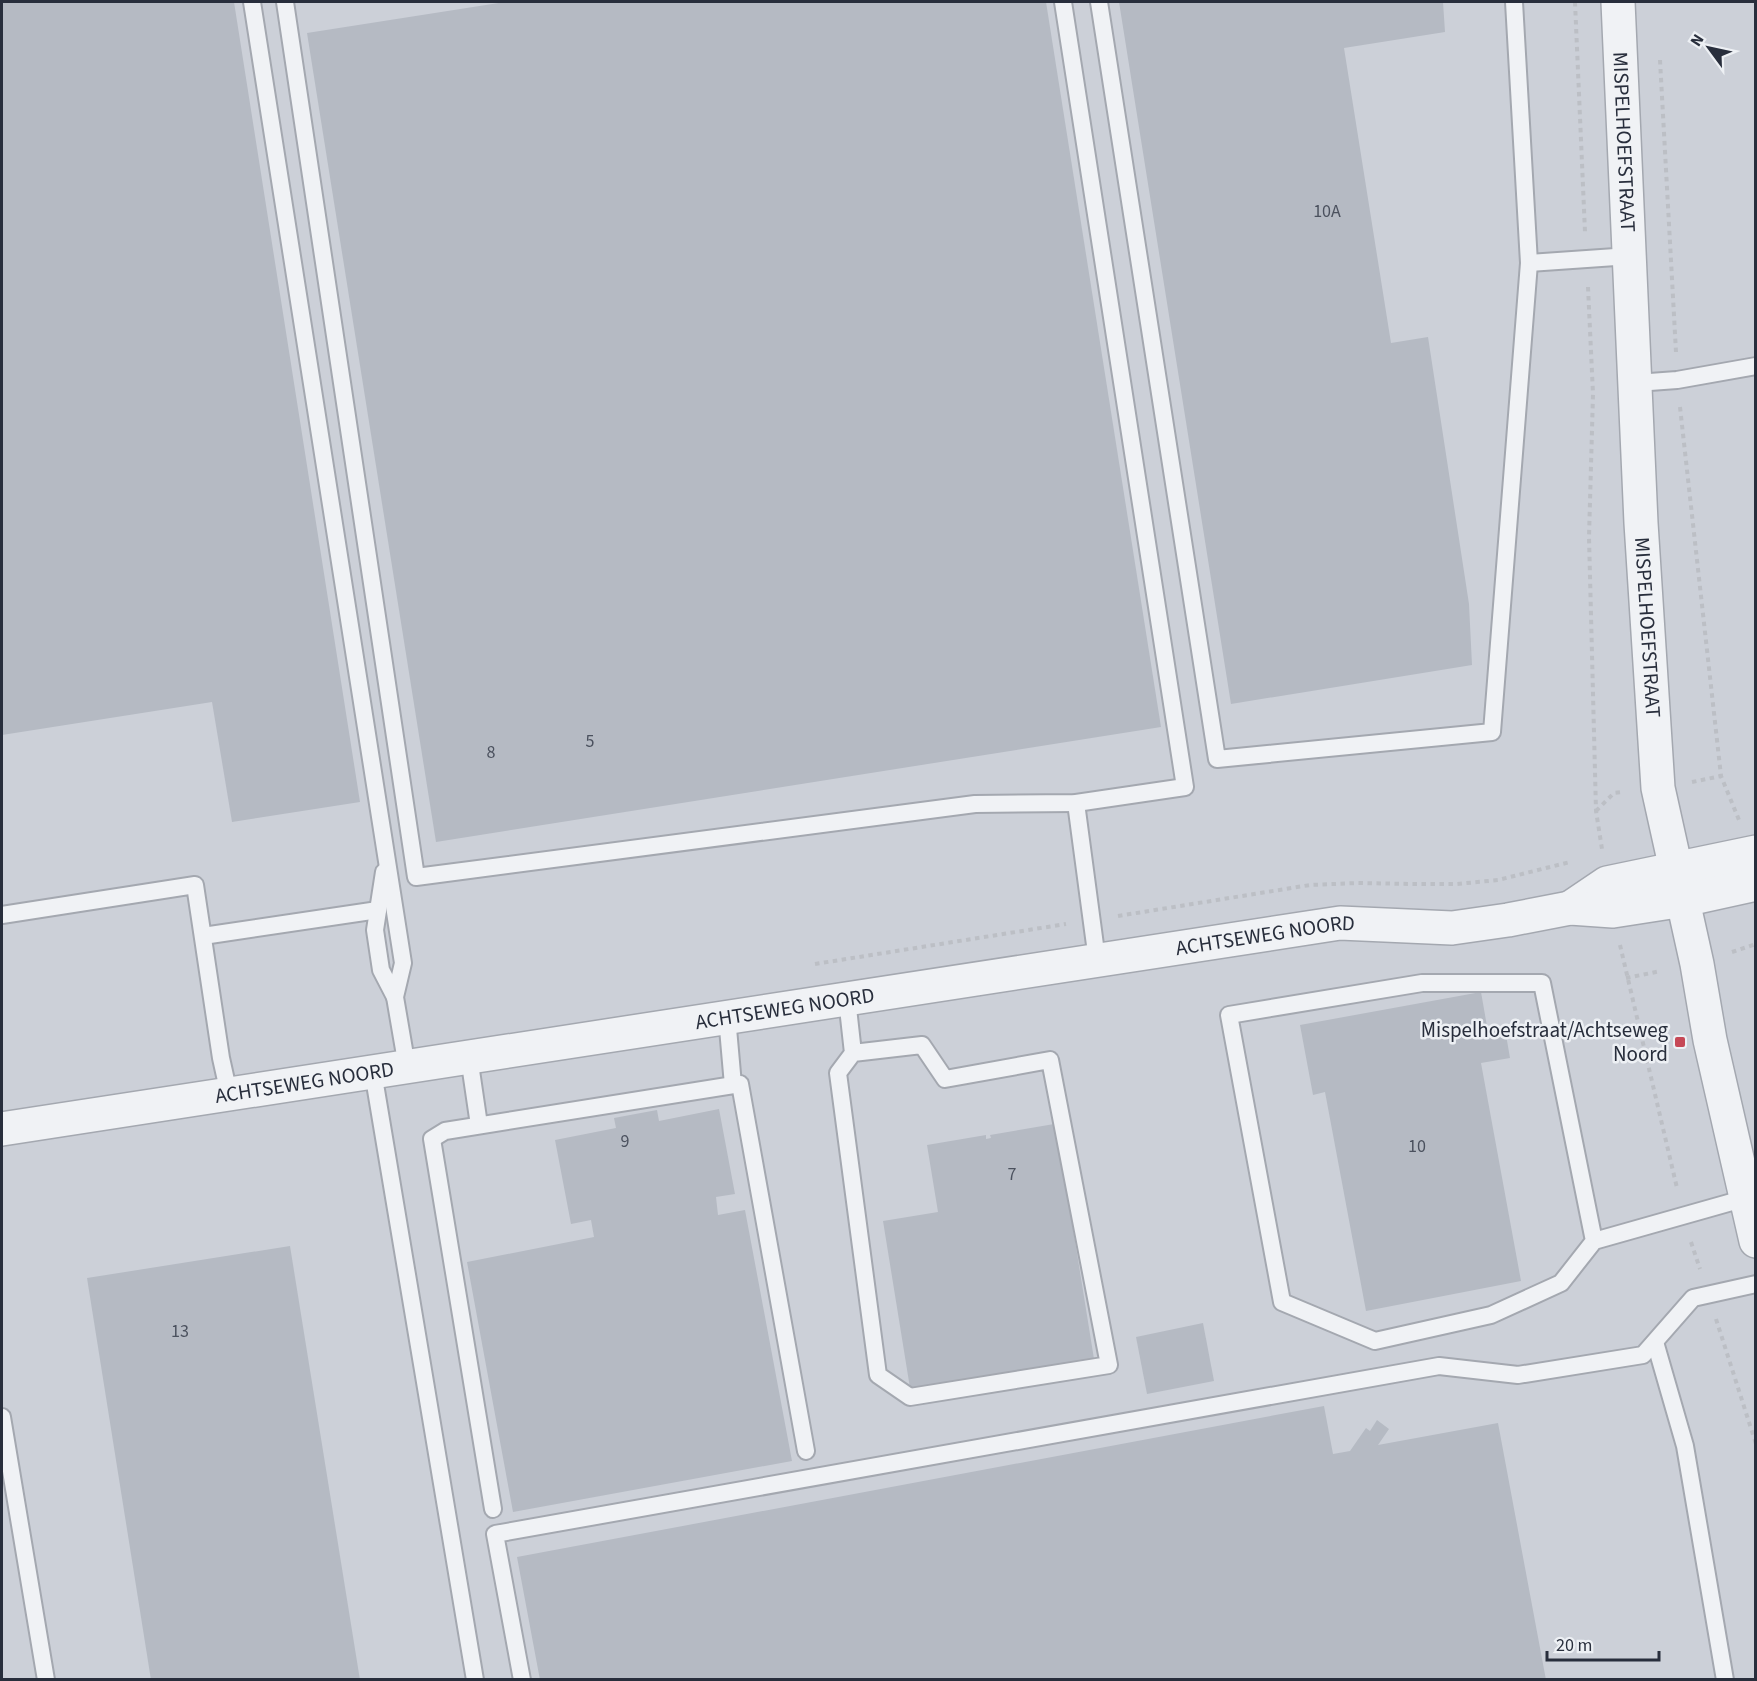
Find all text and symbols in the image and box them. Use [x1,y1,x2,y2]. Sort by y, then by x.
north arrow [1679,18,1739,78]
text: N [1685,30,1709,51]
street label: MISPELHOEFSTRAAT [1605,51,1643,233]
house number: 10A [1313,199,1341,224]
street label: MISPELHOEFSTRAAT [1627,536,1668,718]
house number: 5 [586,729,595,754]
house number: 8 [487,740,496,765]
street label: ACHTSEWEG NOORD [1173,908,1355,963]
street label: ACHTSEWEG NOORD [693,980,876,1037]
place label: Mispelhoefstraat/Achtseweg Noord [1421,1015,1668,1069]
marker: Mispelhoefstraat/Achtseweg Noord [1673,1035,1687,1049]
street label: ACHTSEWEG NOORD [213,1054,396,1111]
house number: 9 [621,1129,630,1154]
house number: 10 [1408,1134,1426,1159]
house number: 7 [1008,1162,1017,1187]
house number: 13 [171,1319,189,1344]
scale bar [1547,1624,1660,1662]
text: 20 m [1556,1633,1592,1658]

